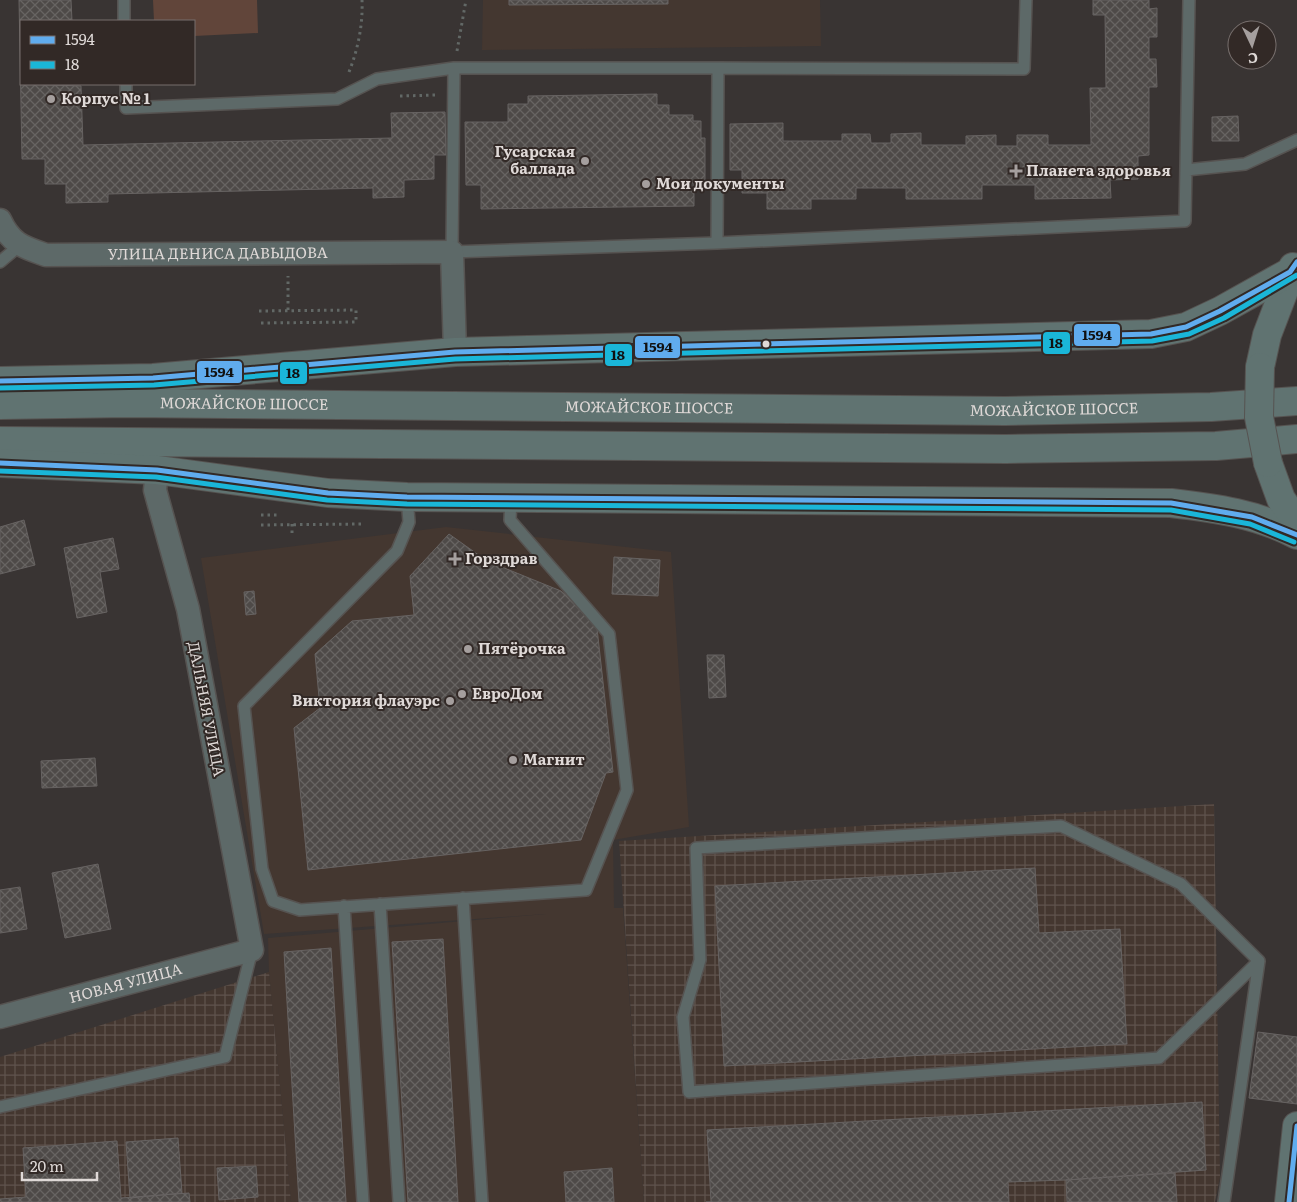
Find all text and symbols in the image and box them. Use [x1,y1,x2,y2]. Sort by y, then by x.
legend [20,20,195,85]
north arrow [1227,20,1277,70]
text: 1594 [65,27,95,50]
text: С [1247,49,1259,69]
text: 18 [65,52,79,75]
place label: Корпус № 1 [61,86,150,109]
marker: Корпус № 1 [45,93,57,105]
place label: Гусарская баллада [494,139,575,179]
marker: Гусарская баллада [579,155,591,167]
place label: Планета здоровья [1026,158,1171,181]
marker: Планета здоровья [1010,165,1022,177]
place label: Мои документы [656,171,784,194]
marker: Мои документы [640,178,652,190]
street label: УЛИЦА ДЕНИСА ДАВЫДОВА [108,240,328,265]
line badge: 1594 [1073,323,1121,347]
text: 1594 [1082,324,1112,344]
line badge: 18 [1042,331,1071,355]
text: 18 [1049,332,1063,352]
line badge: 1594 [634,335,681,359]
text: 1594 [643,336,673,356]
unlabelled marker [761,339,771,349]
line badge: 18 [604,343,633,367]
text: 18 [611,344,625,364]
line badge: 1594 [196,360,243,384]
text: 1594 [204,361,234,381]
line badge: 18 [279,361,308,385]
text: 18 [286,362,300,382]
street label: МОЖАЙСКОЕ ШОССЕ [160,390,328,415]
street label: МОЖАЙСКОЕ ШОССЕ [565,394,733,419]
street label: МОЖАЙСКОЕ ШОССЕ [969,395,1138,421]
place label: Горздрав [465,546,537,569]
marker: Горздрав [449,553,461,565]
place label: Пятёрочка [478,636,566,659]
street label: ДАЛЬНЯЯ УЛИЦА [183,639,232,778]
marker: Пятёрочка [462,643,474,655]
place label: ЕвроДом [472,681,543,704]
place label: Виктория флауэрс [292,688,440,711]
marker: ЕвроДом [456,688,468,700]
marker: Виктория флауэрс [444,695,456,707]
place label: Магнит [523,747,585,770]
marker: Магнит [507,754,519,766]
street label: НОВАЯ УЛИЦА [66,956,184,1008]
scale bar [22,1150,98,1182]
text: 20 m [30,1154,64,1177]

